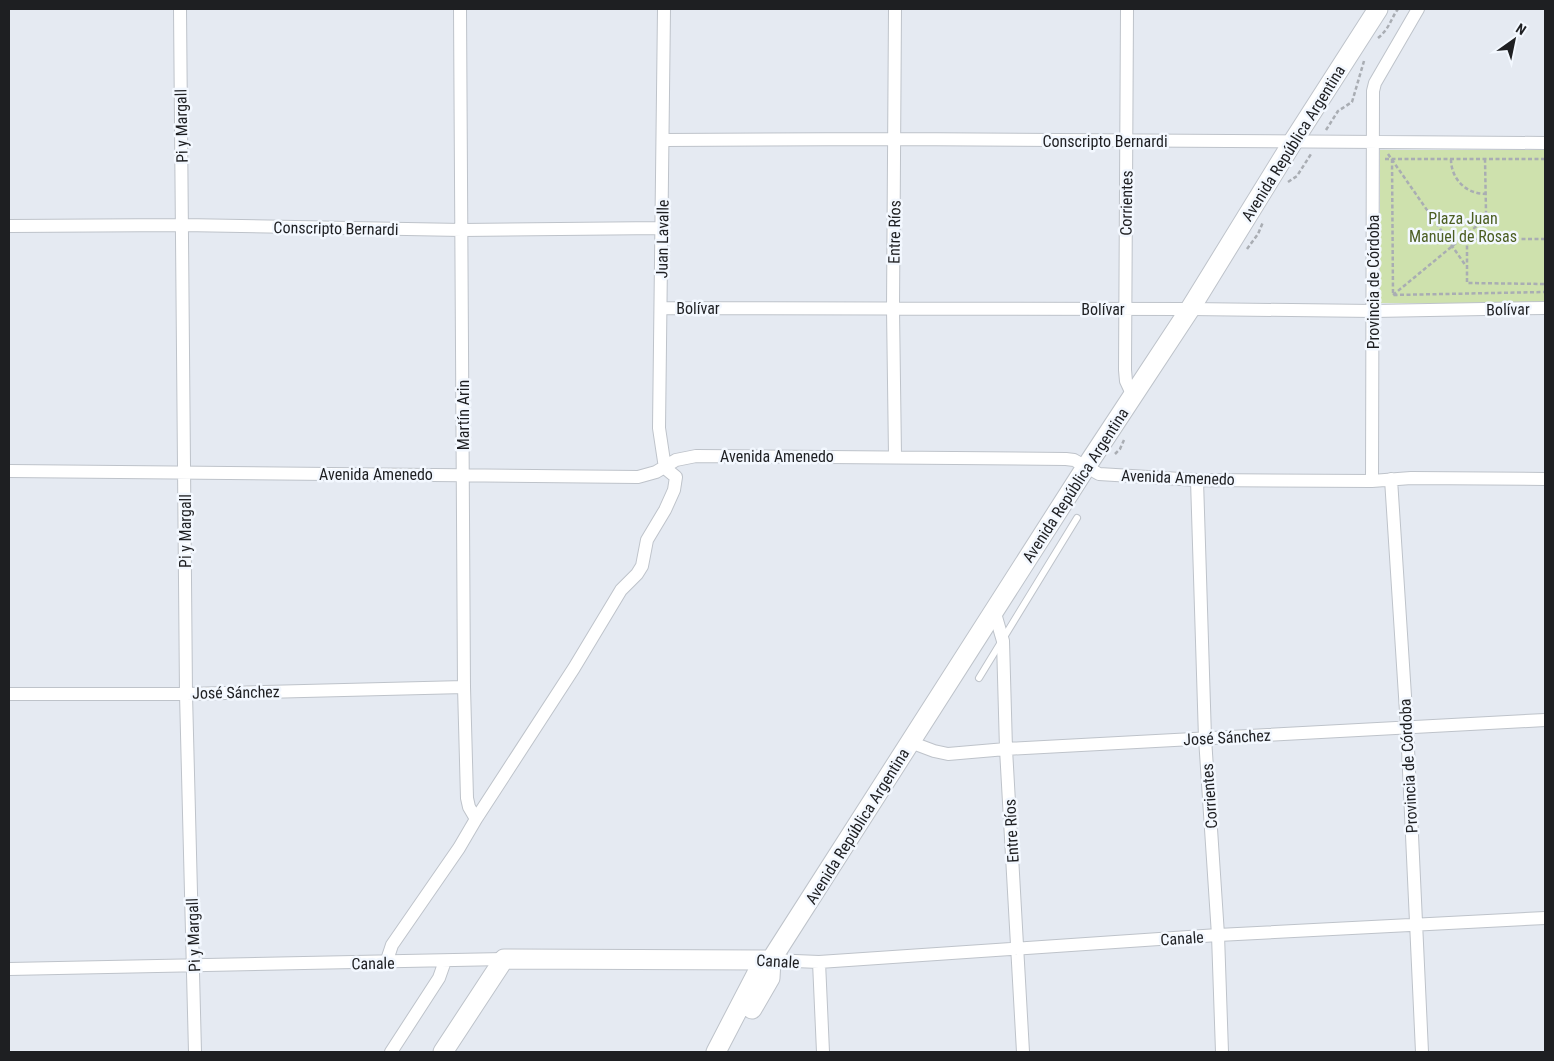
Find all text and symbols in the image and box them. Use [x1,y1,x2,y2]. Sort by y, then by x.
north arrow [1489,15,1539,65]
text: N [1513,20,1529,38]
street label: Avenida República Argentina [1238,62,1349,225]
street label: Pi y Margall [171,89,192,163]
street label: Conscripto Bernardi [1042,132,1168,151]
street label: Corrientes [1116,170,1137,236]
street label: Juan Lavalle [652,199,673,279]
street label: Entre Ríos [884,200,905,264]
park label: Plaza Juan Manuel de Rosas [1409,209,1517,246]
street label: Provincia de Córdoba [1364,215,1383,349]
street label: Conscripto Bernardi [273,218,399,239]
street label: Bolívar [676,299,720,318]
street label: Bolívar [1081,300,1125,319]
street label: Bolívar [1486,300,1530,319]
street label: Martín Arin [454,380,473,450]
street label: Avenida República Argentina [1018,405,1132,566]
street label: Avenida Amenedo [720,447,834,466]
street label: Avenida Amenedo [319,465,433,484]
street label: Avenida Amenedo [1121,466,1235,489]
street label: Pi y Margall [176,494,195,568]
street label: José Sánchez [192,682,280,703]
street label: Provincia de Córdoba [1395,698,1422,834]
street label: José Sánchez [1183,726,1271,749]
street label: Avenida República Argentina [802,745,913,908]
street label: Corrientes [1198,763,1221,829]
street label: Entre Ríos [1000,799,1023,863]
street label: Pi y Margall [183,898,204,972]
street label: Canale [1160,928,1204,949]
street label: Canale [756,951,800,972]
street label: Canale [351,954,395,973]

